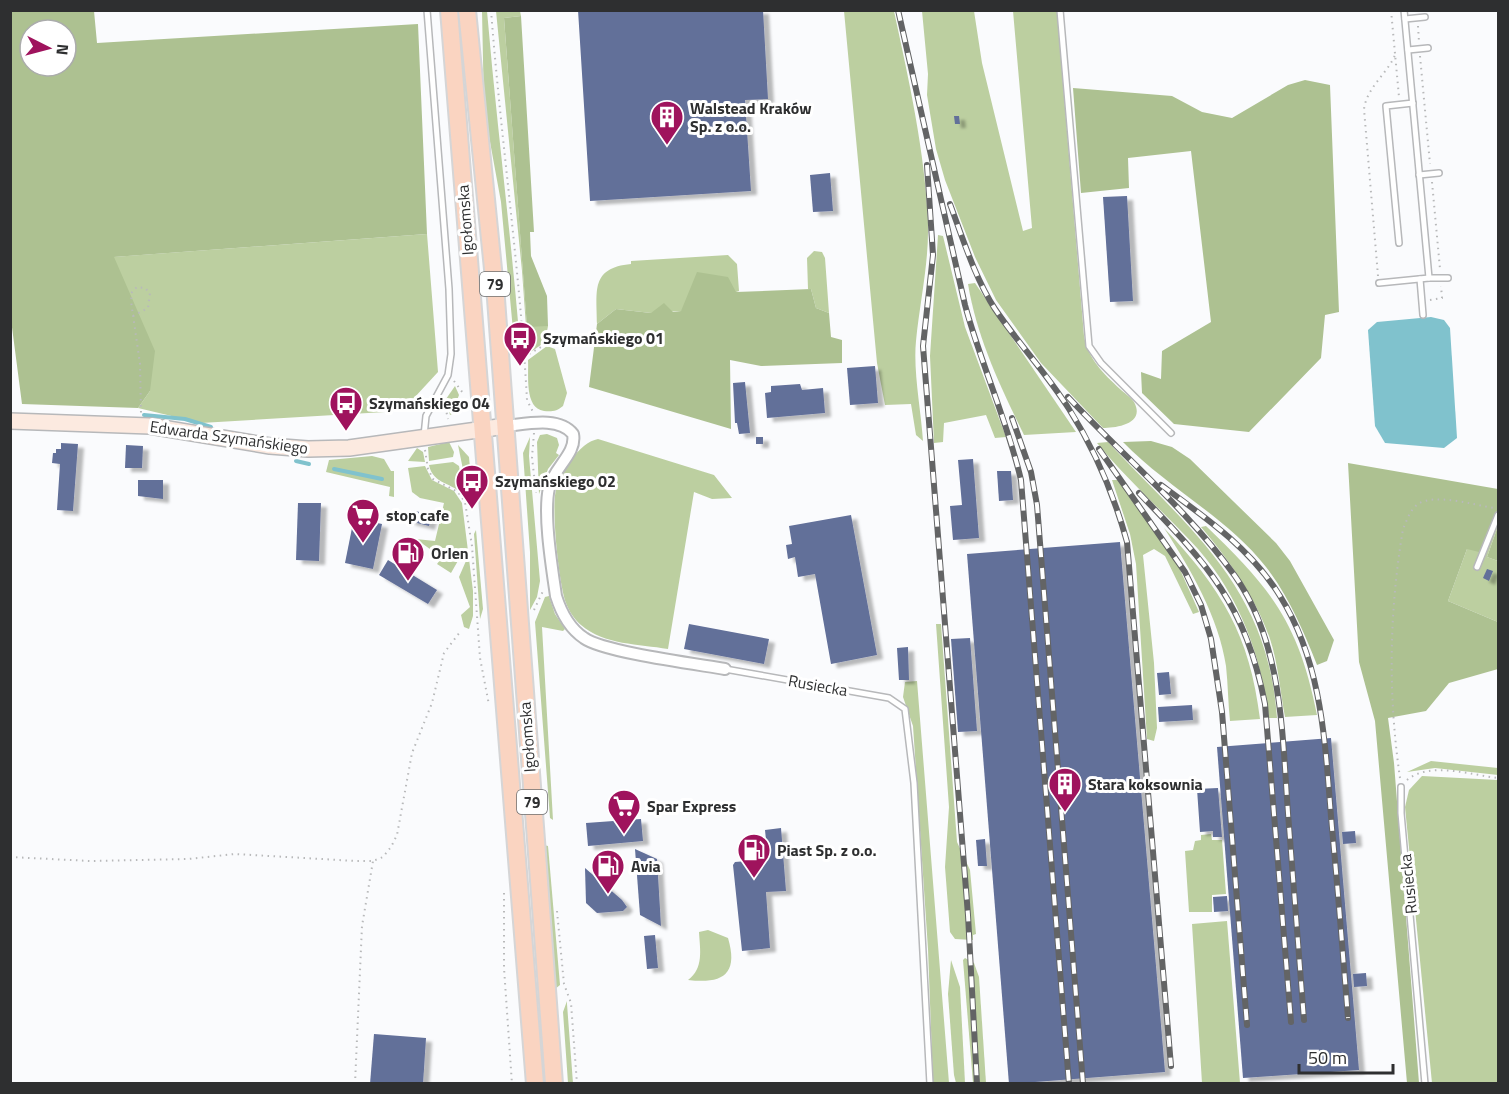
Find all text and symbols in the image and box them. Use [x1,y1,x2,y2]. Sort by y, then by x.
north arrow [18,18,78,78]
text: N [50,43,75,56]
place label: Walstead Kraków Sp. z o.o. [690,96,812,138]
building icon: Walstead Kraków Sp. z o.o. [649,99,685,146]
street label: Igołomska [451,184,479,256]
road number: 79 [480,272,510,296]
bus stop icon: Szymańskiego 01 [502,320,538,367]
place label: Szymańskiego 01 [543,326,664,350]
bus stop icon: Szymańskiego 04 [328,385,364,432]
place label: Szymańskiego 04 [369,391,490,415]
street label: Edwarda Szymańskiego [148,414,310,460]
bus stop icon: Szymańskiego 02 [454,463,490,510]
place label: Szymańskiego 02 [495,469,616,493]
supermarket icon: stop cafe [345,497,381,544]
place label: stop cafe [386,503,449,527]
fuel station icon: Orlen [390,535,426,582]
place label: Orlen [431,541,469,565]
street label: Rusiecka [786,668,850,702]
street label: Igołomska [513,701,541,773]
building icon: Stara koksownia [1047,766,1083,813]
place label: Stara koksownia [1088,772,1203,796]
supermarket icon: Spar Express [606,788,642,835]
road number: 79 [517,790,547,814]
place label: Spar Express [647,794,736,818]
fuel station icon: Piast Sp. z o.o. [736,832,772,879]
place label: Piast Sp. z o.o. [777,838,877,862]
fuel station icon: Avia [590,848,626,895]
street label: Rusiecka [1393,853,1423,915]
place label: Avia [631,854,661,878]
scale bar [1299,1037,1394,1075]
text: 50 m [1308,1044,1347,1071]

